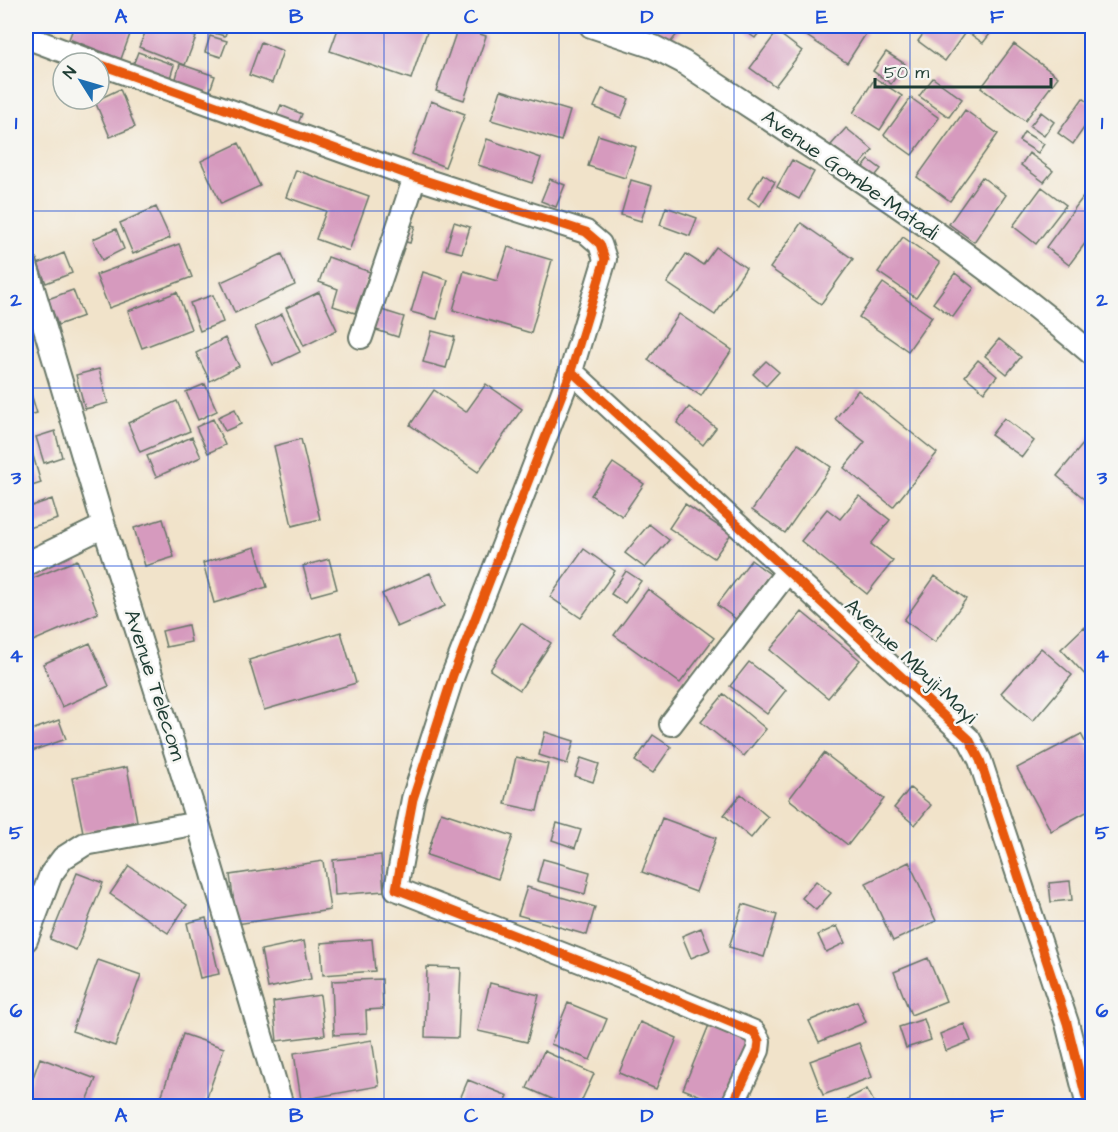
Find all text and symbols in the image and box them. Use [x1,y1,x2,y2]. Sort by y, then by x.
text: A [115,3,128,31]
text: B [289,3,304,31]
text: C [464,3,479,31]
text: D [641,3,654,31]
text: E [816,3,828,31]
text: F [990,3,1005,31]
north arrow [51,51,111,111]
scale bar [875,51,1050,89]
text: 50 m [884,60,929,85]
text: N [58,62,82,83]
street label: Avenue Gombe-Matadi [756,103,944,247]
text: 1 [15,109,18,137]
text: 1 [1101,109,1104,137]
text: 2 [9,286,22,314]
text: 2 [1095,286,1108,314]
text: 3 [10,464,22,492]
text: 3 [1096,464,1108,492]
street label: Avenue Mbuji-Mayi [837,592,984,732]
street label: Avenue Telecom [117,606,193,765]
text: 4 [9,642,23,670]
text: 4 [1095,642,1109,670]
text: 5 [9,819,24,847]
text: 5 [1095,819,1110,847]
text: 6 [10,997,23,1025]
text: 6 [1096,997,1109,1025]
text: A [115,1102,128,1130]
text: B [289,1102,304,1130]
text: C [464,1102,479,1130]
text: D [641,1102,654,1130]
text: E [816,1102,828,1130]
text: F [990,1102,1005,1130]

